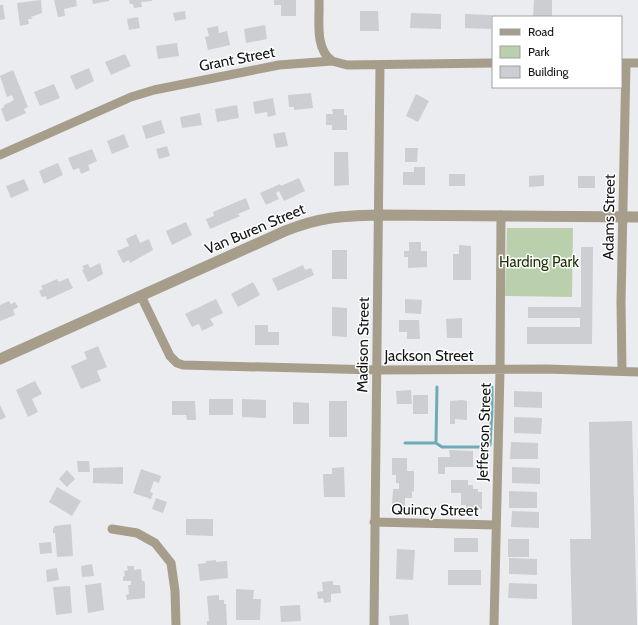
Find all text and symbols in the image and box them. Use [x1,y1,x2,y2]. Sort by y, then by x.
legend [492,16,622,88]
text: Road [528,24,554,39]
street label: Grant Street [197,43,277,75]
text: Park [528,44,550,59]
text: Building [528,64,570,79]
street label: Adams Street [599,174,619,260]
street label: Van Buren Street [202,200,308,258]
park label: Harding Park [499,253,579,271]
street label: Madison Street [353,297,373,393]
street label: Jackson Street [383,347,474,365]
street label: Jefferson Street [473,383,495,482]
street label: Quincy Street [391,500,479,520]

